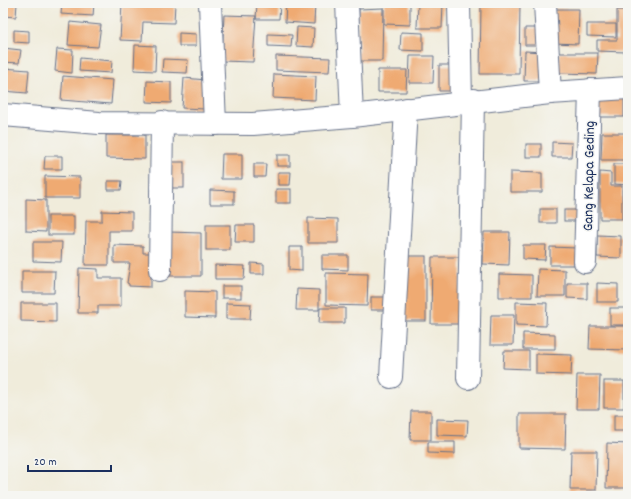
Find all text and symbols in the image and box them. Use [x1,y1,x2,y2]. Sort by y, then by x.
street label: Gang Kelapa Geding [578,121,602,231]
scale bar [28,447,111,473]
text: 20 m [34,454,57,471]

